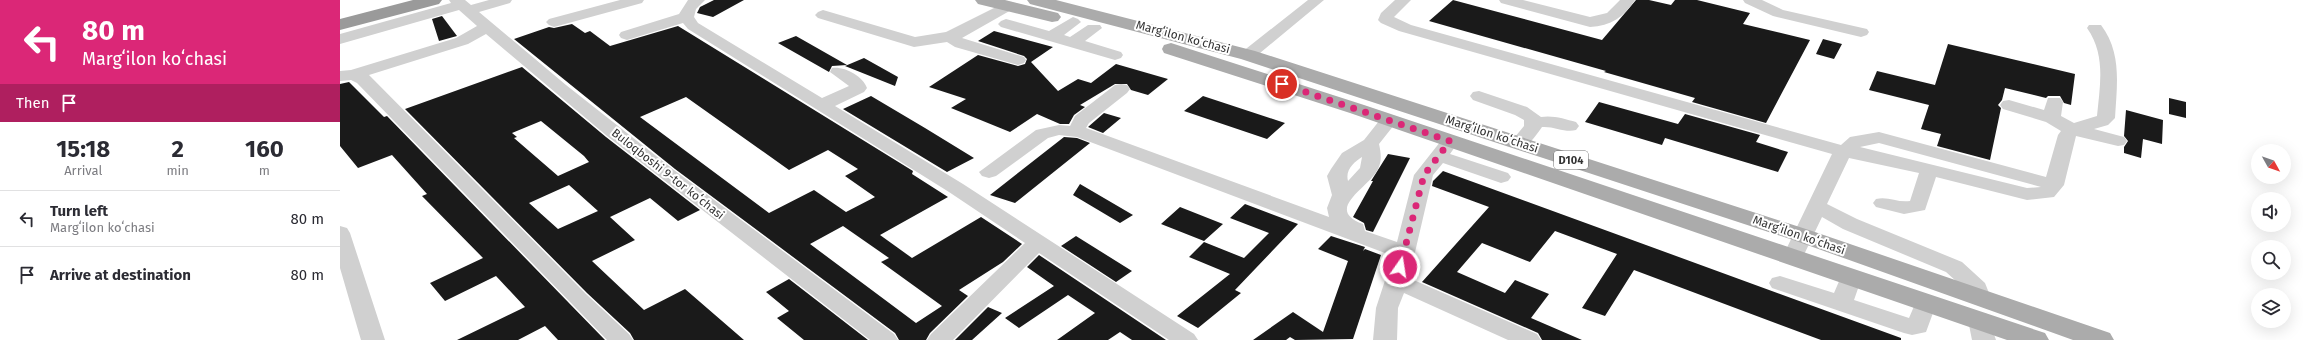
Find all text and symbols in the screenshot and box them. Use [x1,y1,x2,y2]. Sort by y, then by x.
text: 80 m [82,14,145,47]
icon: left [16,16,68,68]
street label: Margʻilon koʻchasi [1134,17,1232,56]
text: Margʻilon koʻchasi [82,48,227,70]
pin [1265,67,1299,101]
icon: arrive [1271,73,1293,95]
icon: arrive [58,92,80,114]
text: Then [16,94,50,112]
street label: Margʻilon koʻchasi [1444,111,1540,156]
street label: Buloqboshi 9-tor koʻchasi [609,125,728,222]
text: 15:18 [56,135,110,163]
text: 2 [171,135,184,163]
text: 160 [245,135,284,163]
north arrow [2251,144,2291,184]
map controls [2251,144,2291,328]
road number: D104 [1554,151,1588,169]
text: Arrival [64,163,102,178]
text: min [166,163,189,178]
text: m [259,163,270,178]
button: sound [2251,192,2291,232]
text: Turn left [50,202,108,220]
icon: left [16,208,38,230]
text: 80 m [291,210,324,228]
street label: Margʻilon koʻchasi [1751,212,1847,257]
text: Margʻilon koʻchasi [50,220,155,235]
button: search [2251,240,2291,280]
position arrow [1379,246,1421,288]
icon: arrive [16,264,38,286]
text: Arrive at destination [50,266,191,284]
text: 80 m [291,266,324,284]
button: layers [2251,288,2291,328]

